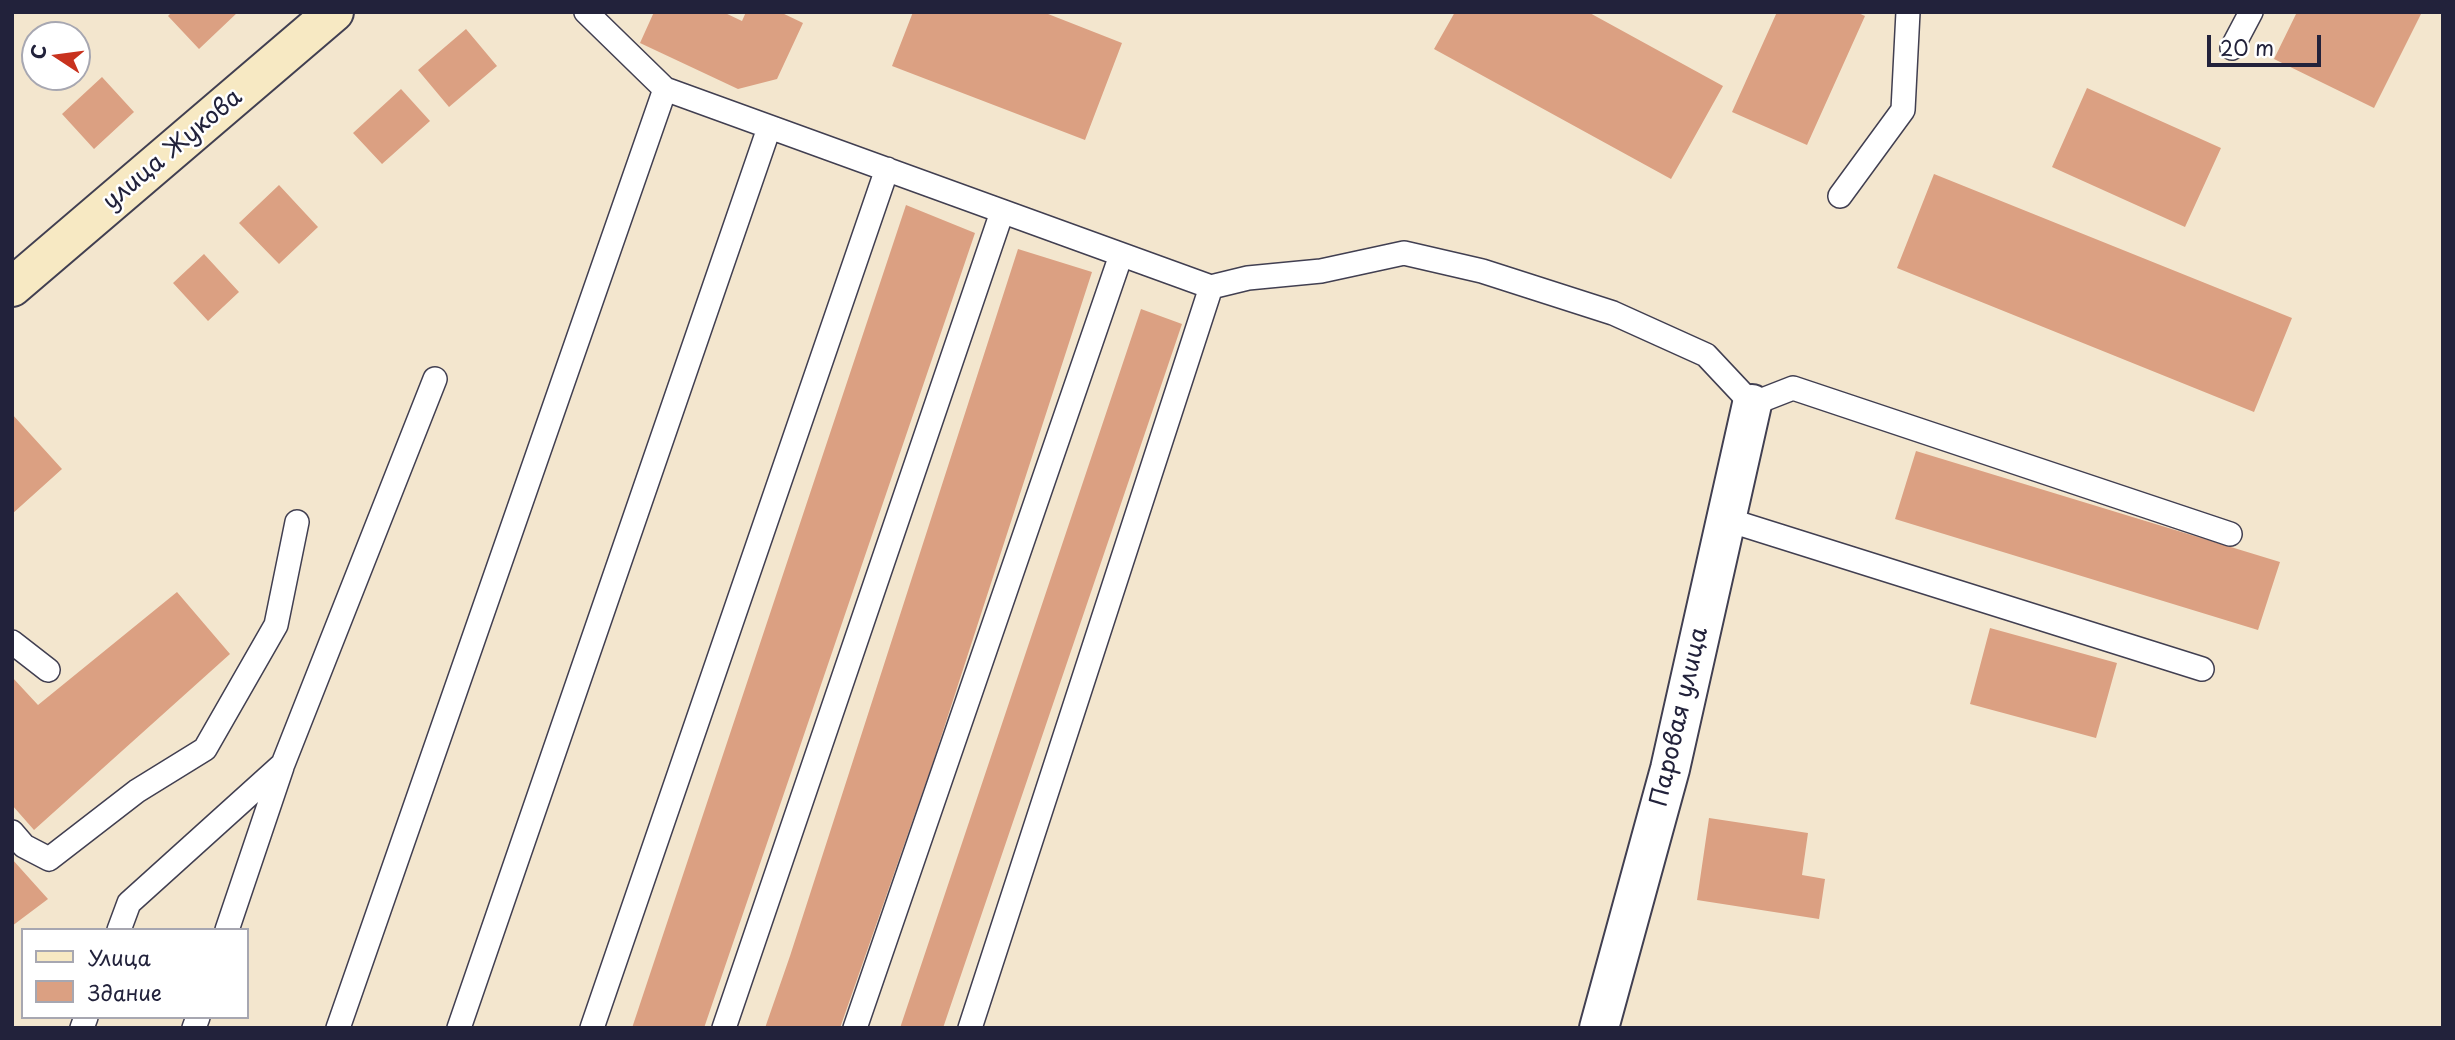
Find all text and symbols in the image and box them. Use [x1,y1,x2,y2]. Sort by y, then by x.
north arrow [21,21,91,91]
scale bar [2210,21,2324,65]
text: 20 m [2220,31,2274,63]
text: С [22,42,53,62]
street label: улица Жукова [97,83,249,217]
street label: Паровая улица [1645,625,1715,809]
legend [21,928,248,1019]
text: Улица [88,941,151,973]
text: Здание [88,976,162,1008]

